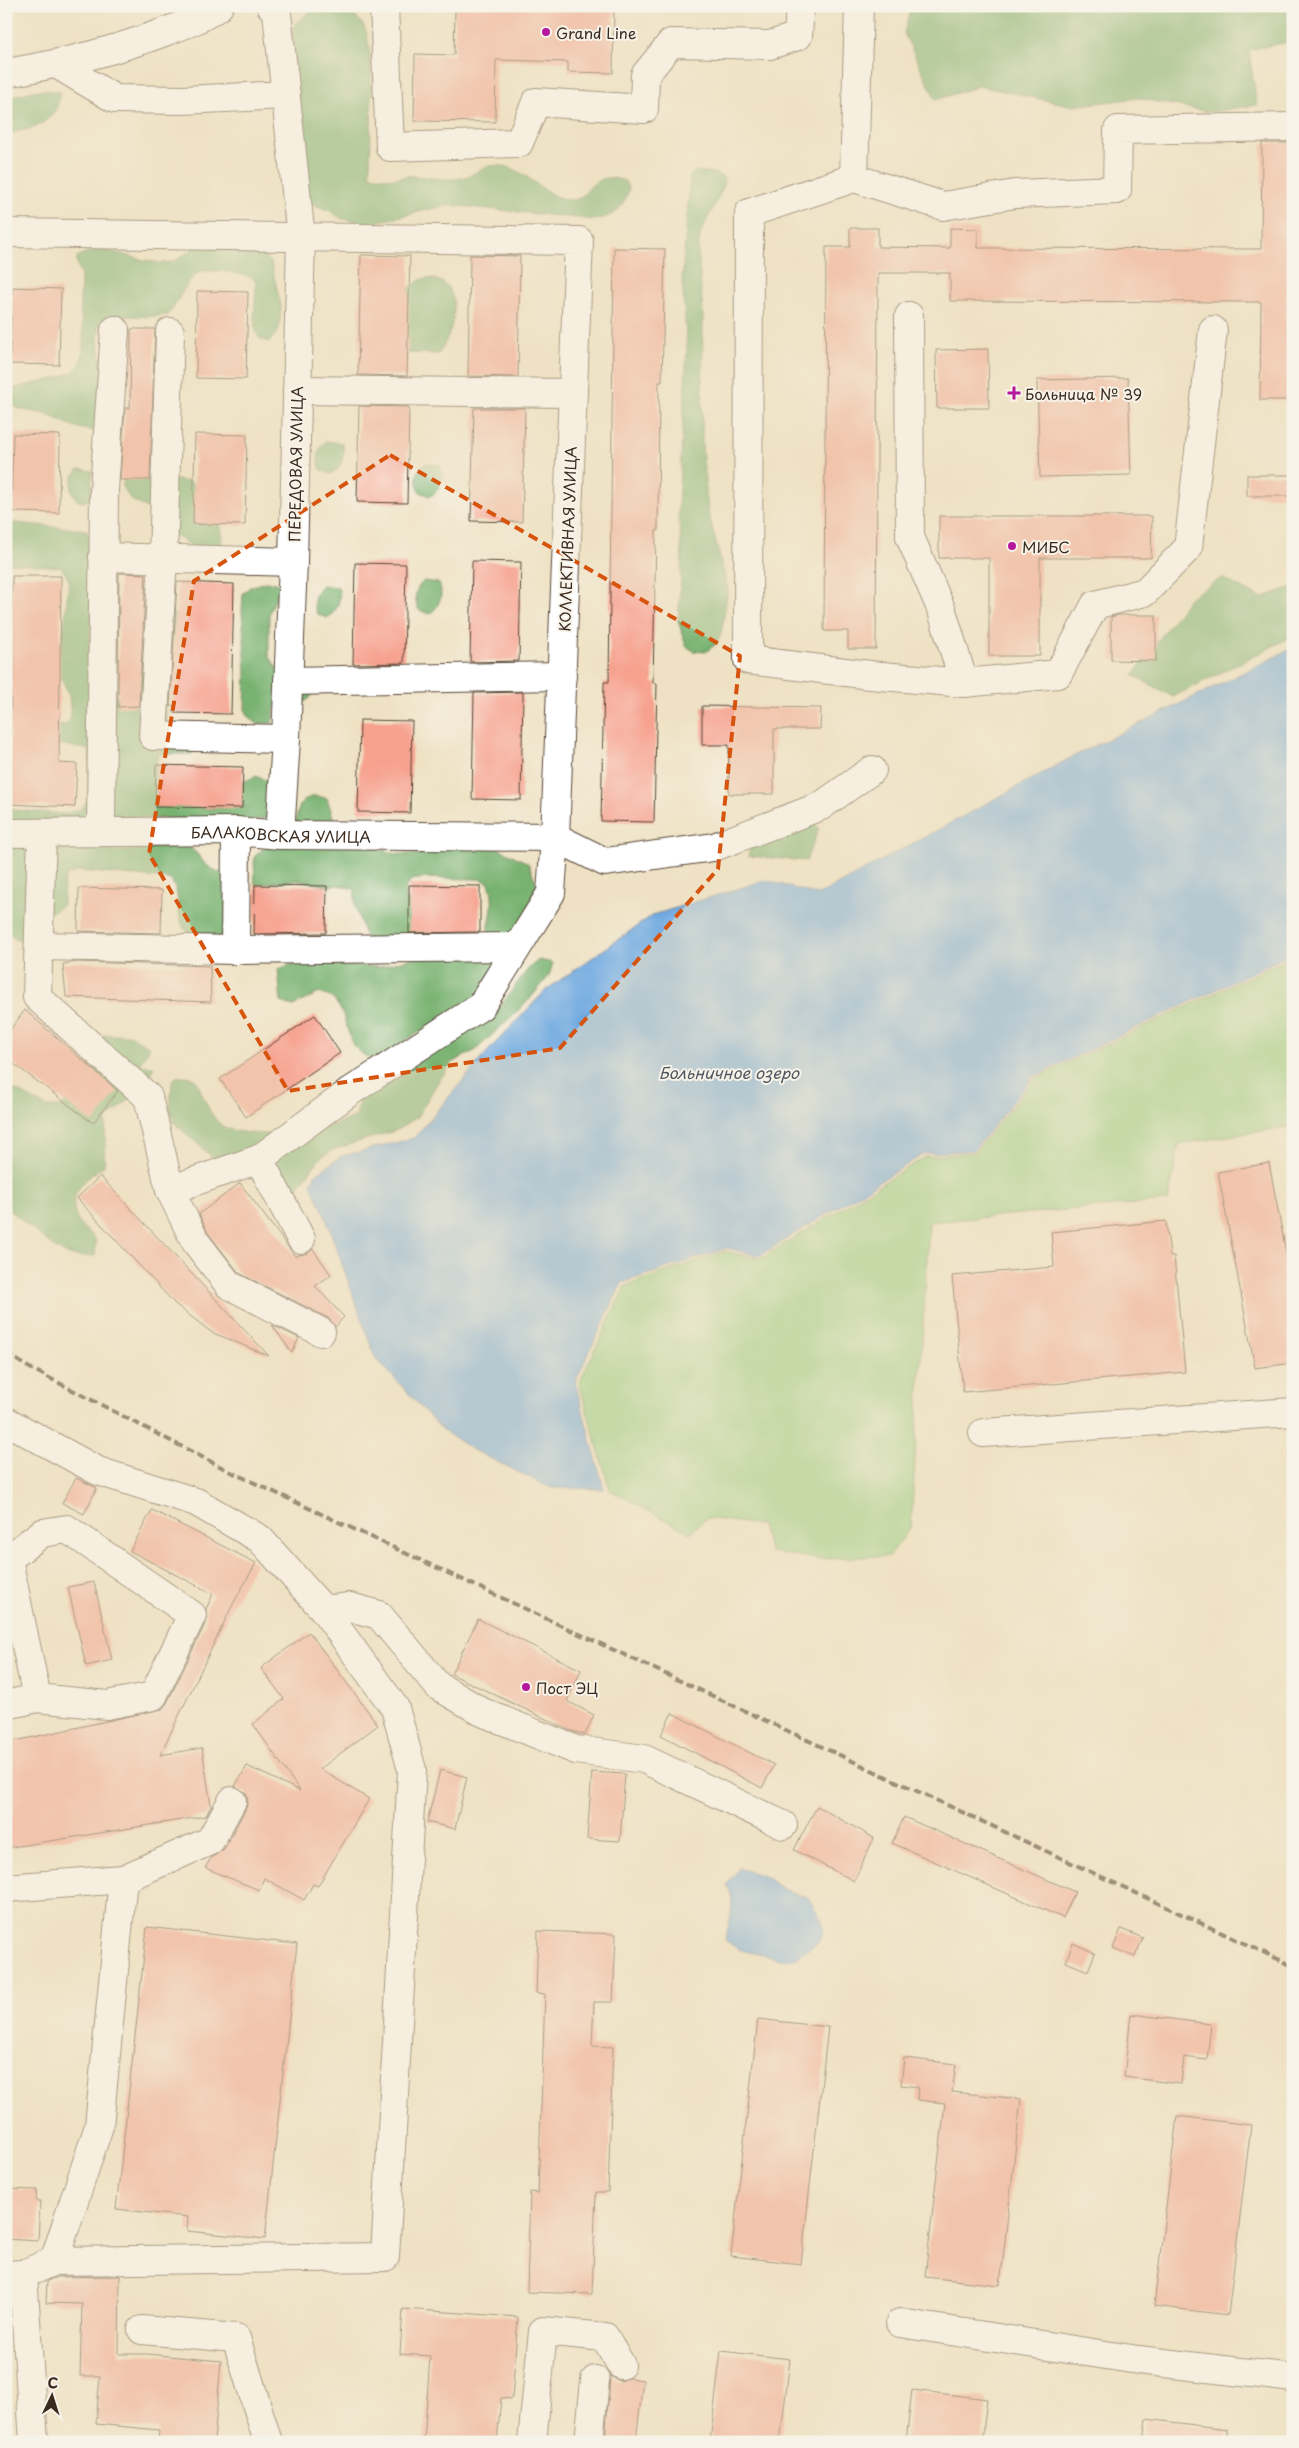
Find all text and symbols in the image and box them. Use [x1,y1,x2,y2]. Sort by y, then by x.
place label: Grand Line [556,21,636,44]
marker: Grand Line [540,26,552,38]
place label: Больница № 39 [1025,382,1142,405]
street label: ПЕРЕДОВАЯ УЛИЦА [282,386,308,542]
marker: Больница № 39 [1007,386,1021,400]
street label: КОЛЛЕКТИВНАЯ УЛИЦА [552,446,582,632]
place label: МИБС [1022,535,1070,558]
marker: МИБС [1006,540,1018,552]
street label: БАЛАКОВСКАЯ УЛИЦА [191,819,371,847]
water label: Больничное озеро [659,1060,800,1084]
place label: Пост ЭЦ [536,1676,598,1699]
marker: Пост ЭЦ [520,1681,532,1693]
north arrow [28,2370,78,2420]
text: С [47,2372,59,2393]

